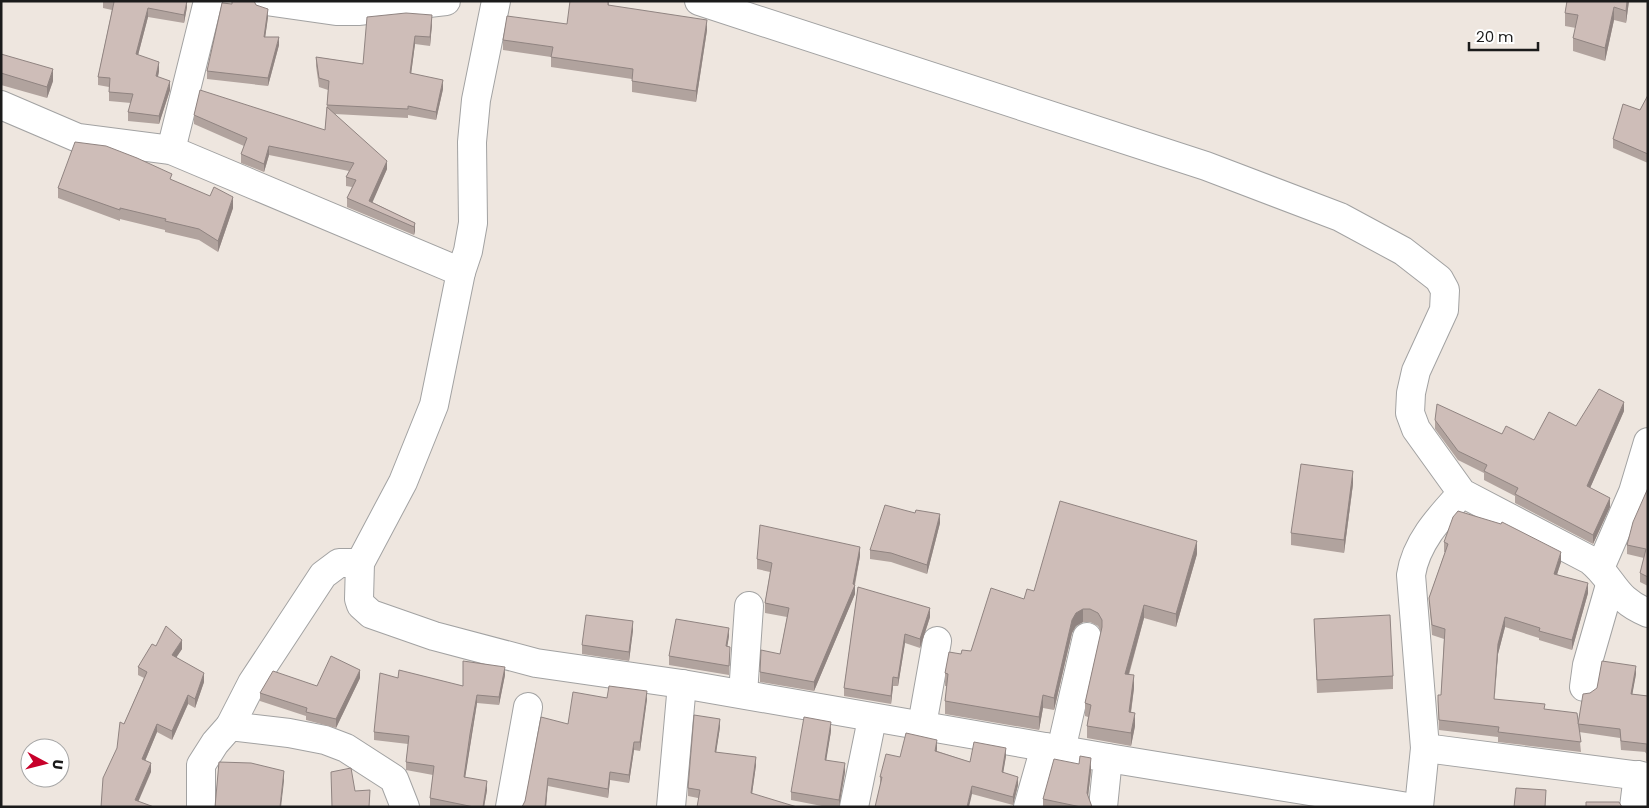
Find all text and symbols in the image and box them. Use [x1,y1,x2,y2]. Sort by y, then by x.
scale bar [1469,20,1538,52]
text: 20 m [1476,26,1514,47]
north arrow [20,738,70,788]
text: U [47,758,68,771]

